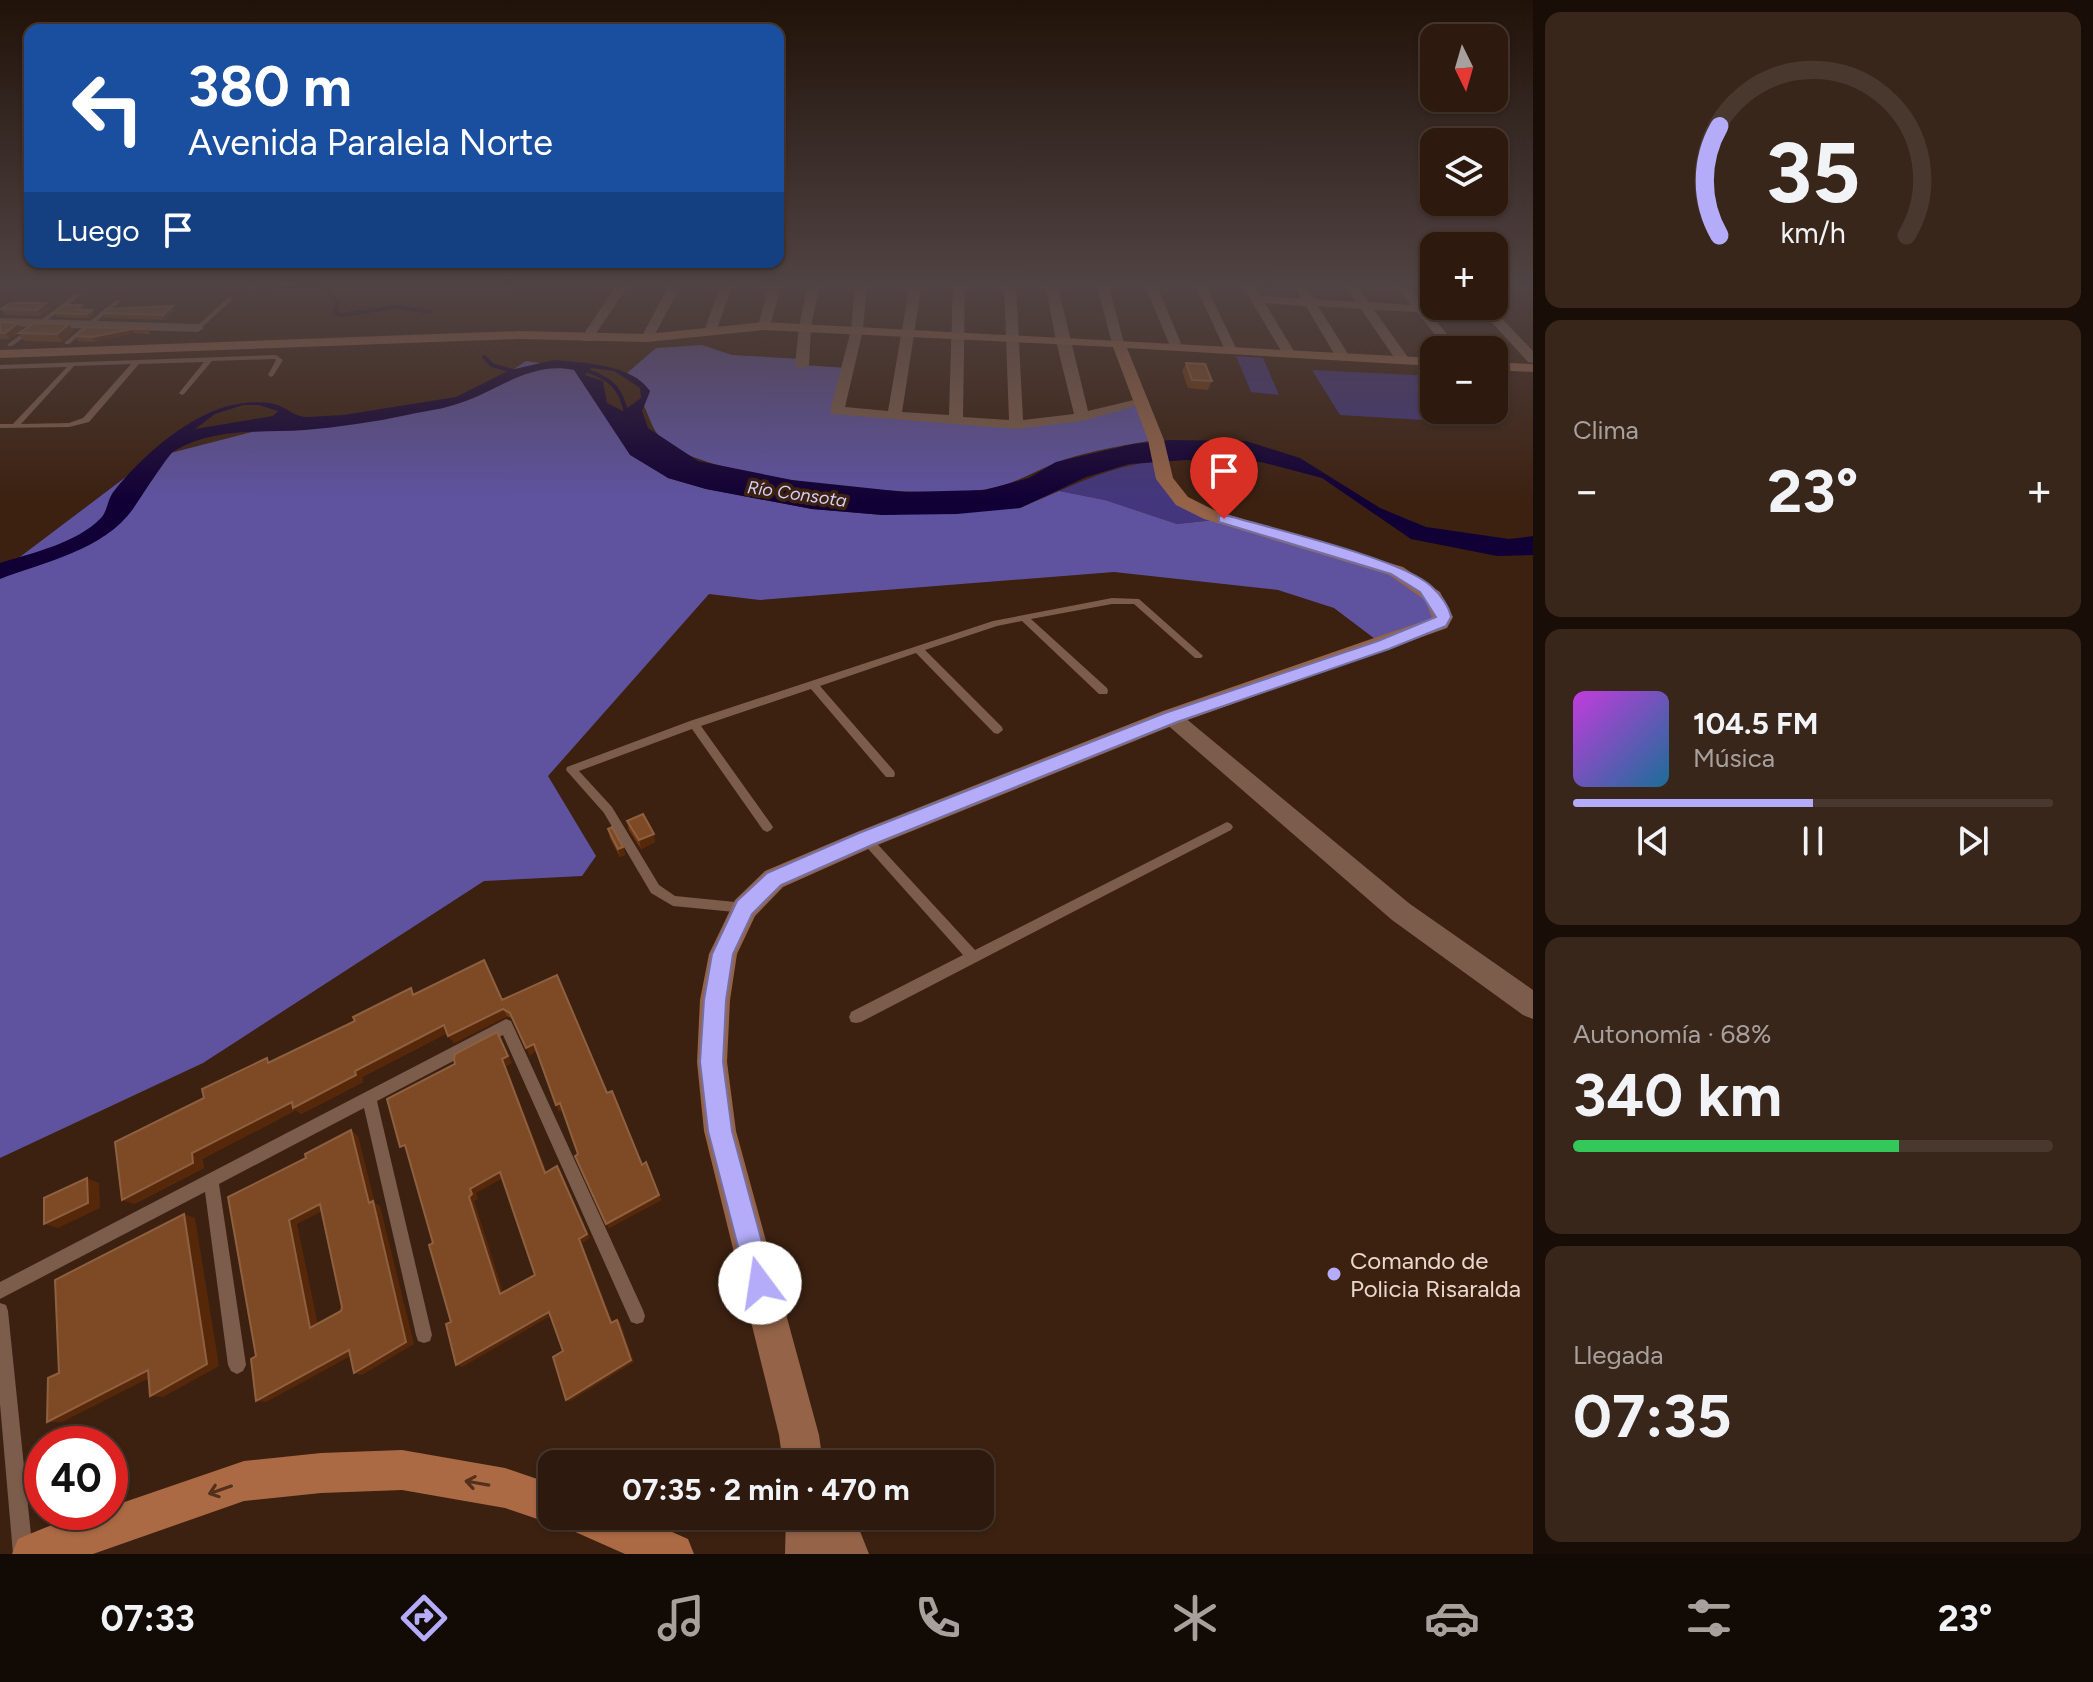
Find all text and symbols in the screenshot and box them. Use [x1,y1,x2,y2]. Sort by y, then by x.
north arrow [1420,24,1508,112]
map controls [1420,24,1508,424]
text: 380 m [188,53,352,120]
icon: left [56,56,160,160]
text: Avenida Paralela Norte [188,121,553,164]
text: 35 [1766,123,1860,223]
button: layers [1420,128,1508,216]
icon: arrive [156,208,200,252]
text: Luego [56,212,140,249]
text: km/h [1780,216,1846,250]
button: + [1420,232,1508,320]
button: − [1420,336,1508,424]
text: Clima [1573,414,1639,446]
pin [1190,437,1258,519]
icon: arrive [1202,449,1246,493]
text: 23° [1768,455,1858,527]
text: − [1573,464,1600,517]
text: + [2026,464,2053,517]
water label: Río Consota [746,476,849,512]
text: 104.5 FM [1693,705,1818,742]
text: Música [1693,742,1775,774]
icon: previous [1631,819,1675,863]
icon: pause [1791,819,1835,863]
icon: next [1951,819,1995,863]
text: Autonomía · 68% [1573,1018,1772,1050]
text: 340 km [1573,1059,1782,1131]
position arrow [718,1241,802,1325]
place label: Comando de Policia Risaralda [1350,1246,1521,1303]
marker: Comando de Policia Risaralda [1325,1265,1343,1283]
text: Llegada [1573,1339,1663,1371]
text: 07:35 [1573,1380,1732,1452]
speed limit sign: 40 [24,1426,128,1530]
text: 07:35 · 2 min · 470 m [622,1471,910,1508]
one-way arrow [465,1474,490,1489]
one-way arrow [208,1483,233,1498]
icon: directions [396,1590,452,1646]
icon: music [653,1590,709,1646]
icon: phone [910,1590,966,1646]
icon: climate [1167,1590,1223,1646]
icon: car [1424,1590,1480,1646]
icon: filters [1681,1590,1737,1646]
text: 07:33 [101,1597,195,1640]
text: 23° [1938,1597,1992,1640]

